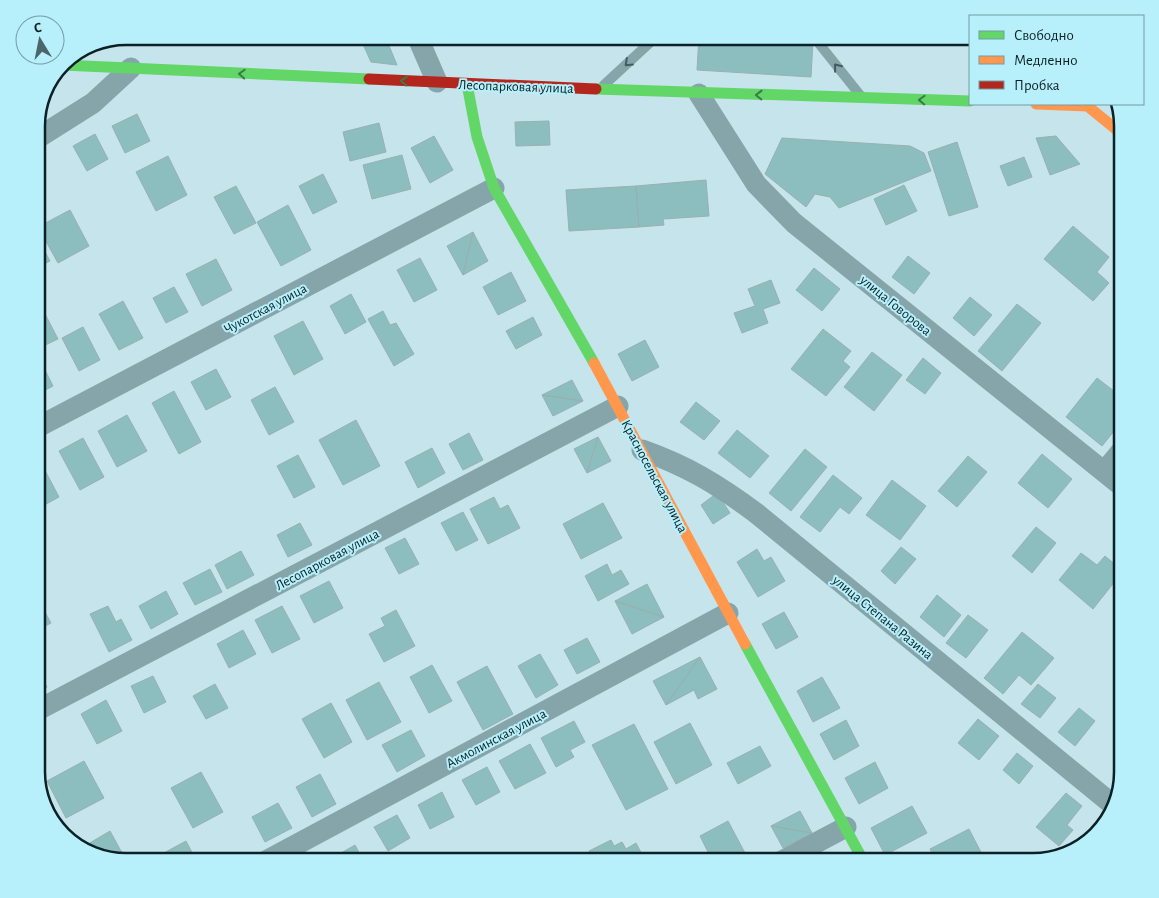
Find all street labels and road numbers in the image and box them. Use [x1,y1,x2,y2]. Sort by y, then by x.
street label: Лесопарковая улица [458,78,574,96]
street label: улица Говорова [856,272,934,339]
street label: Чукотская улица [222,281,310,337]
street label: Красносельская улица [618,418,690,536]
street label: Лесопарковая улица [273,526,382,593]
street label: улица Степана Разина [829,573,936,663]
street label: Акмолинская улица [444,706,549,771]

